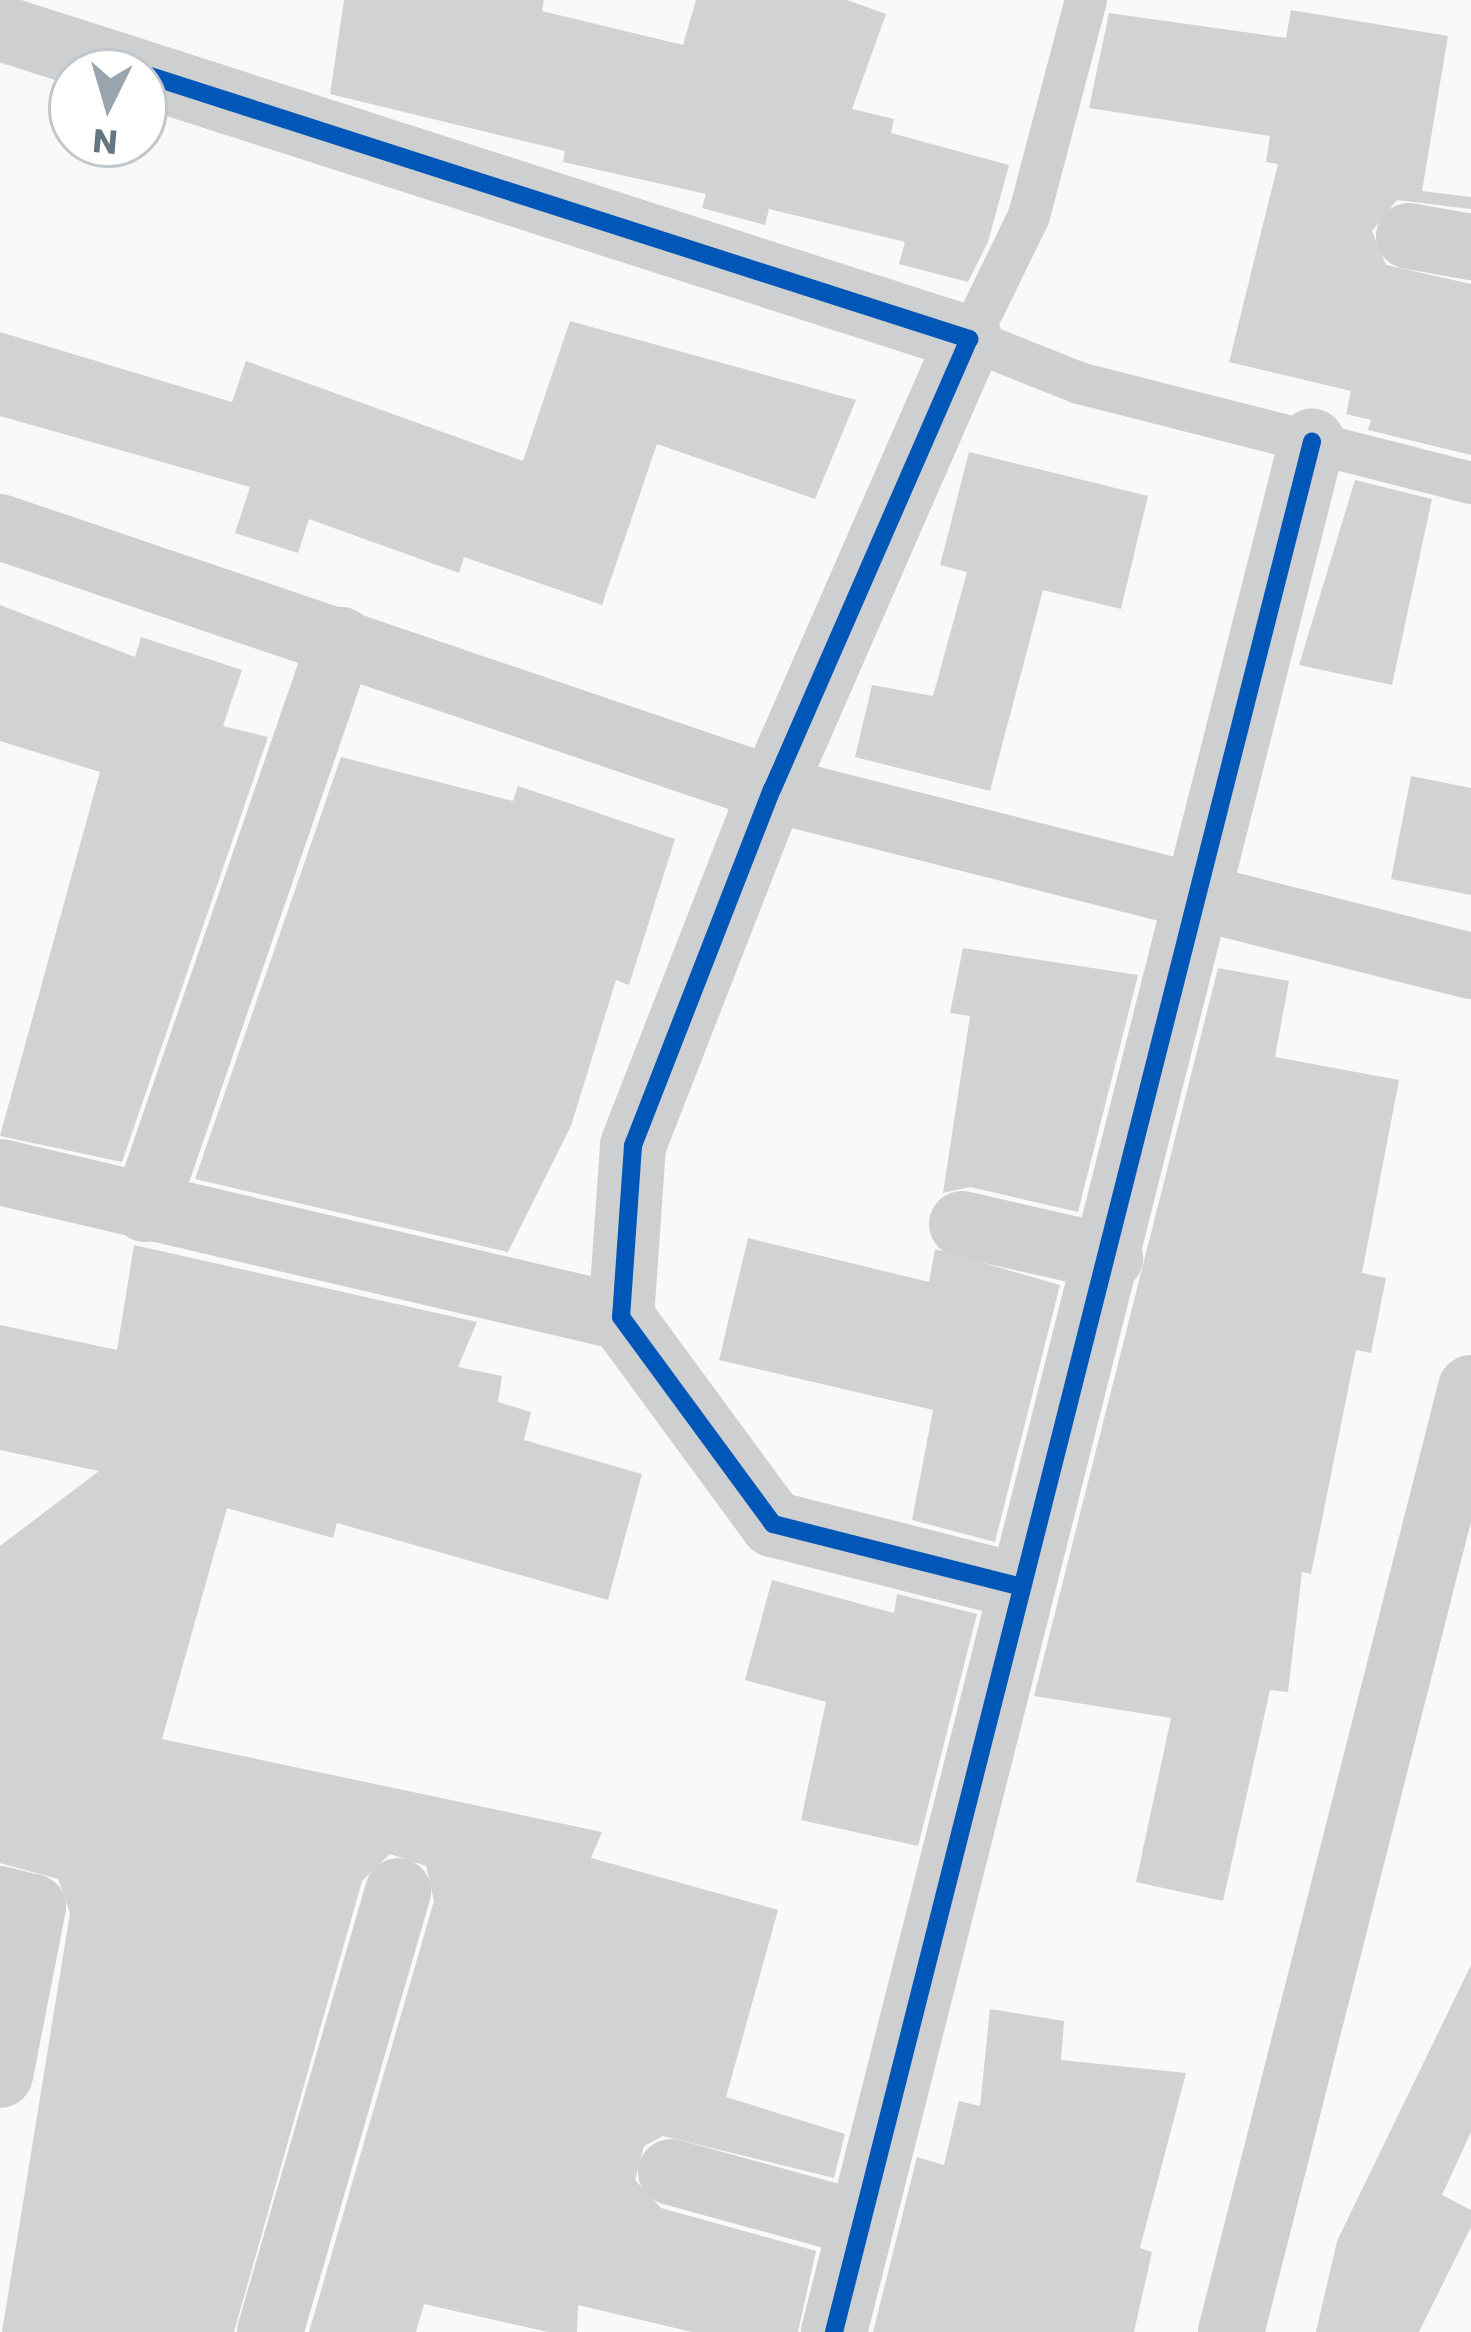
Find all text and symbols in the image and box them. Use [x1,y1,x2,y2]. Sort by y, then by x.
north arrow [48,48,168,168]
text: N [91,117,120,166]

